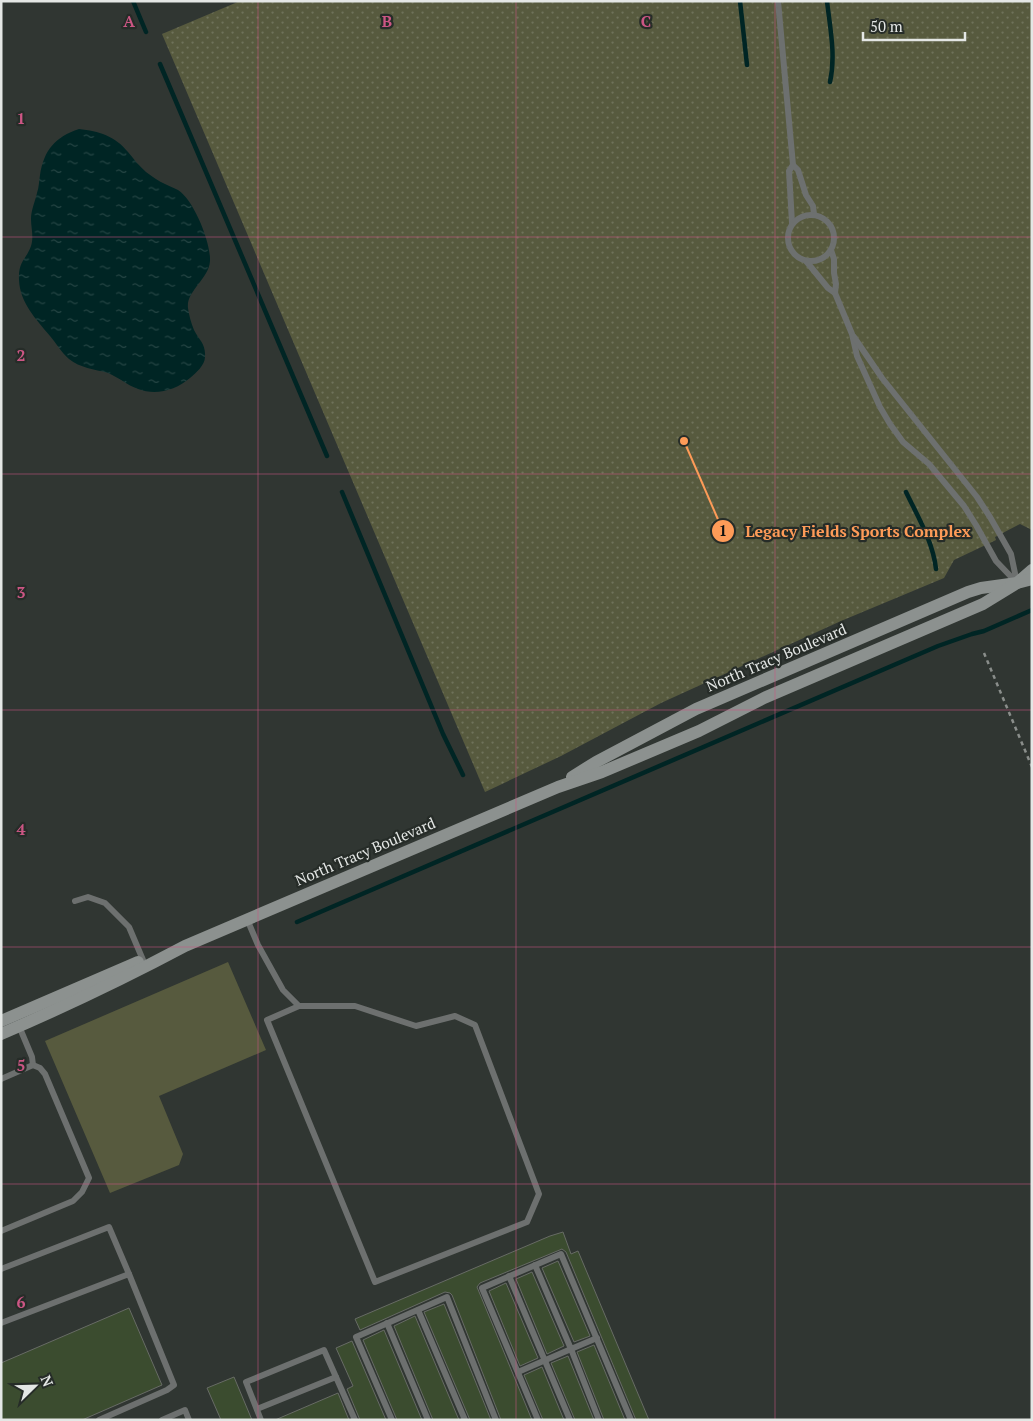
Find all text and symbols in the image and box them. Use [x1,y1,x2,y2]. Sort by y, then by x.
text: A [123,10,135,32]
text: B [382,10,392,32]
text: C [641,10,651,32]
scale bar [863,10,966,42]
text: 50 m [870,16,903,36]
text: 1 [16,107,26,129]
text: 2 [16,344,26,366]
callout: Legacy Fields Sports Complex [710,515,981,546]
text: 1 [719,520,727,540]
text: Legacy Fields Sports Complex [745,520,971,542]
text: 3 [16,581,26,603]
street label: North Tracy Boulevard [703,618,849,696]
street label: North Tracy Boulevard [292,812,438,890]
text: 4 [16,818,26,840]
text: 5 [16,1054,26,1076]
text: 6 [16,1291,26,1313]
north arrow [10,1361,60,1411]
text: N [37,1372,58,1390]

